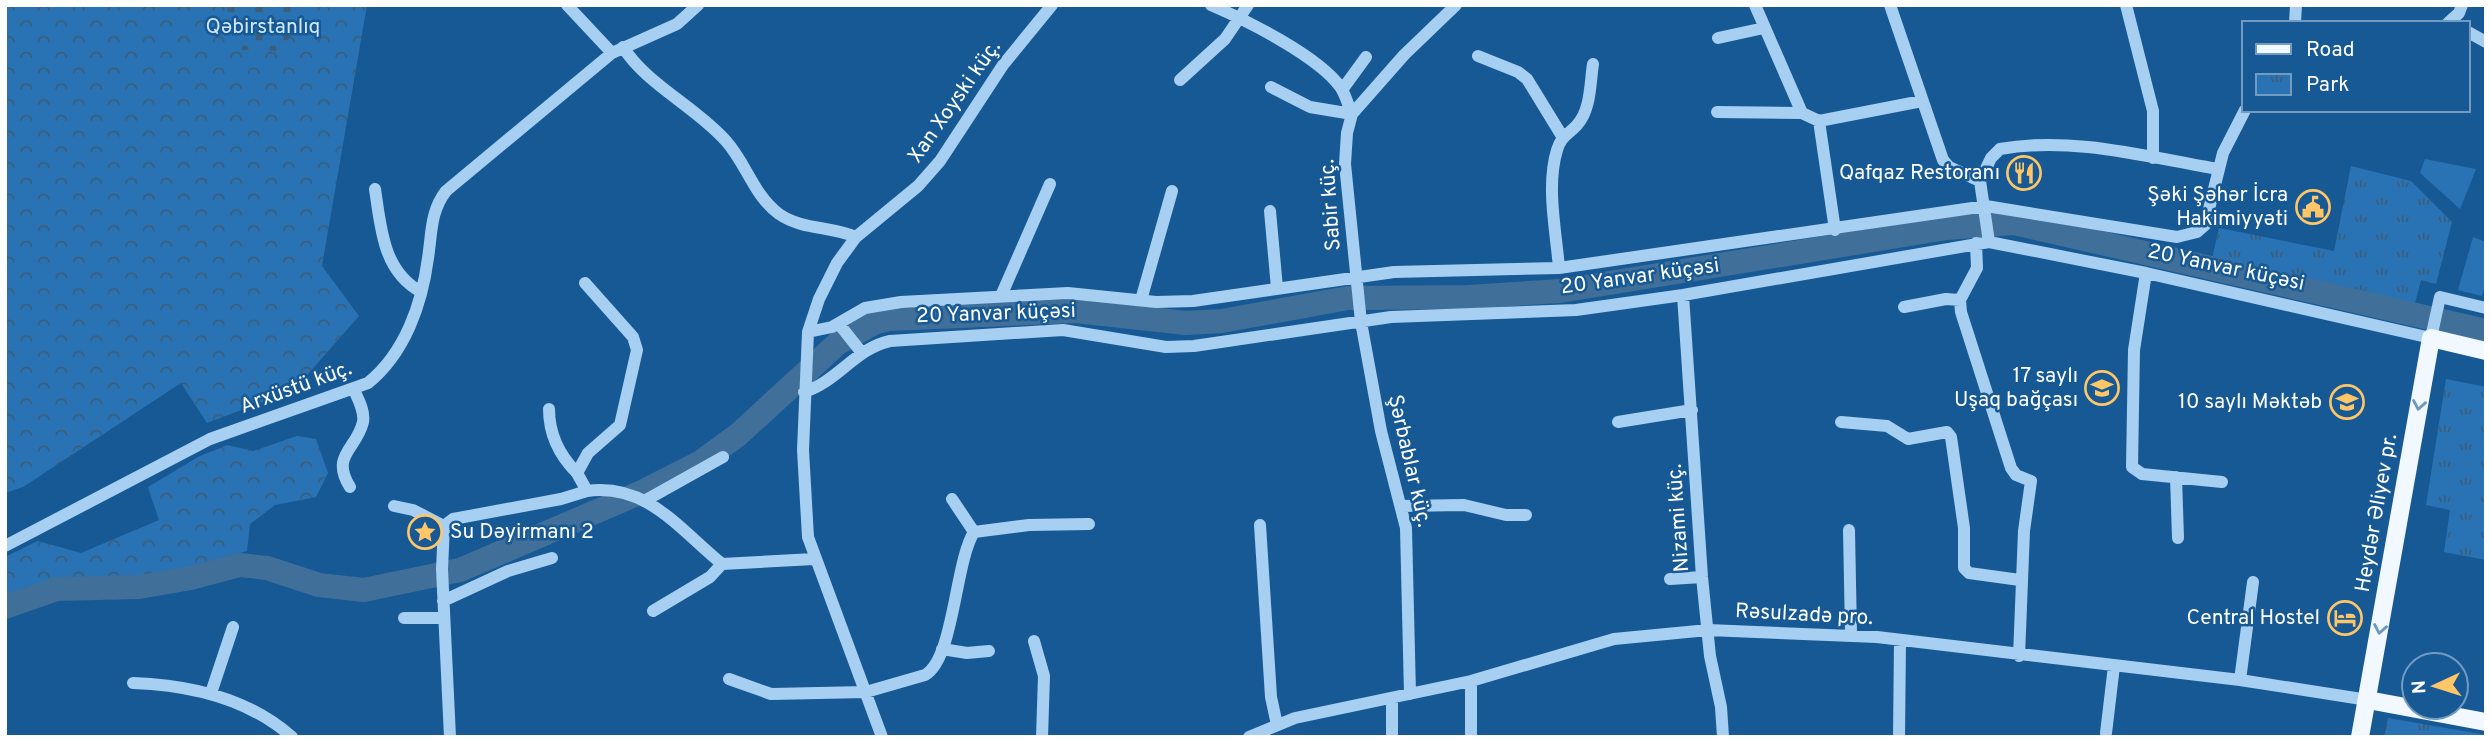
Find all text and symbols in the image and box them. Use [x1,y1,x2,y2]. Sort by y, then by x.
park label: Qəbirstanlıq [206,14,320,41]
legend [2242,21,2470,112]
street label: Xan Xoyski küç. [903,35,1007,169]
text: Road [2306,37,2355,64]
text: Park [2306,72,2349,99]
restaurant icon: Qafqaz Restoranı [2005,154,2043,192]
street label: Sabir küç. [1314,158,1348,252]
place label: Qafqaz Restoranı [1839,160,2000,187]
place label: Şəki Şəhər İcra Hakimiyyəti [2147,182,2288,233]
public building icon: Şəki Şəhər İcra Hakimiyyəti [2294,188,2332,226]
street label: 20 Yanvar küçəsi [2145,238,2307,298]
street label: 20 Yanvar küçəsi [1559,253,1721,301]
street label: 20 Yanvar küçəsi [916,298,1076,330]
street label: Arxüstü küç. [236,355,356,421]
place label: 17 saylı Uşaq bağçası [1954,363,2078,414]
school or university icon: 17 saylı Uşaq bağçası [2083,369,2121,407]
school or university icon: 10 saylı Məktəb [2328,383,2366,421]
place label: 10 saylı Məktəb [2178,389,2322,416]
street label: Şərbablar küç. [1381,392,1437,530]
one-way arrow [2412,399,2427,411]
street label: Heydər Əliyev pr. [2350,432,2404,594]
street label: Nizami küç. [1662,463,1696,573]
place icon: Su Dəyirmanı 2 [406,513,444,551]
place label: Su Dəyirmanı 2 [450,519,594,546]
street label: Rəsulzadə pro. [1734,598,1874,632]
hotel icon: Central Hostel [2326,599,2364,637]
place label: Central Hostel [2187,605,2320,632]
one-way arrow [2373,624,2388,635]
north arrow [2400,651,2470,721]
text: N [2408,679,2432,695]

